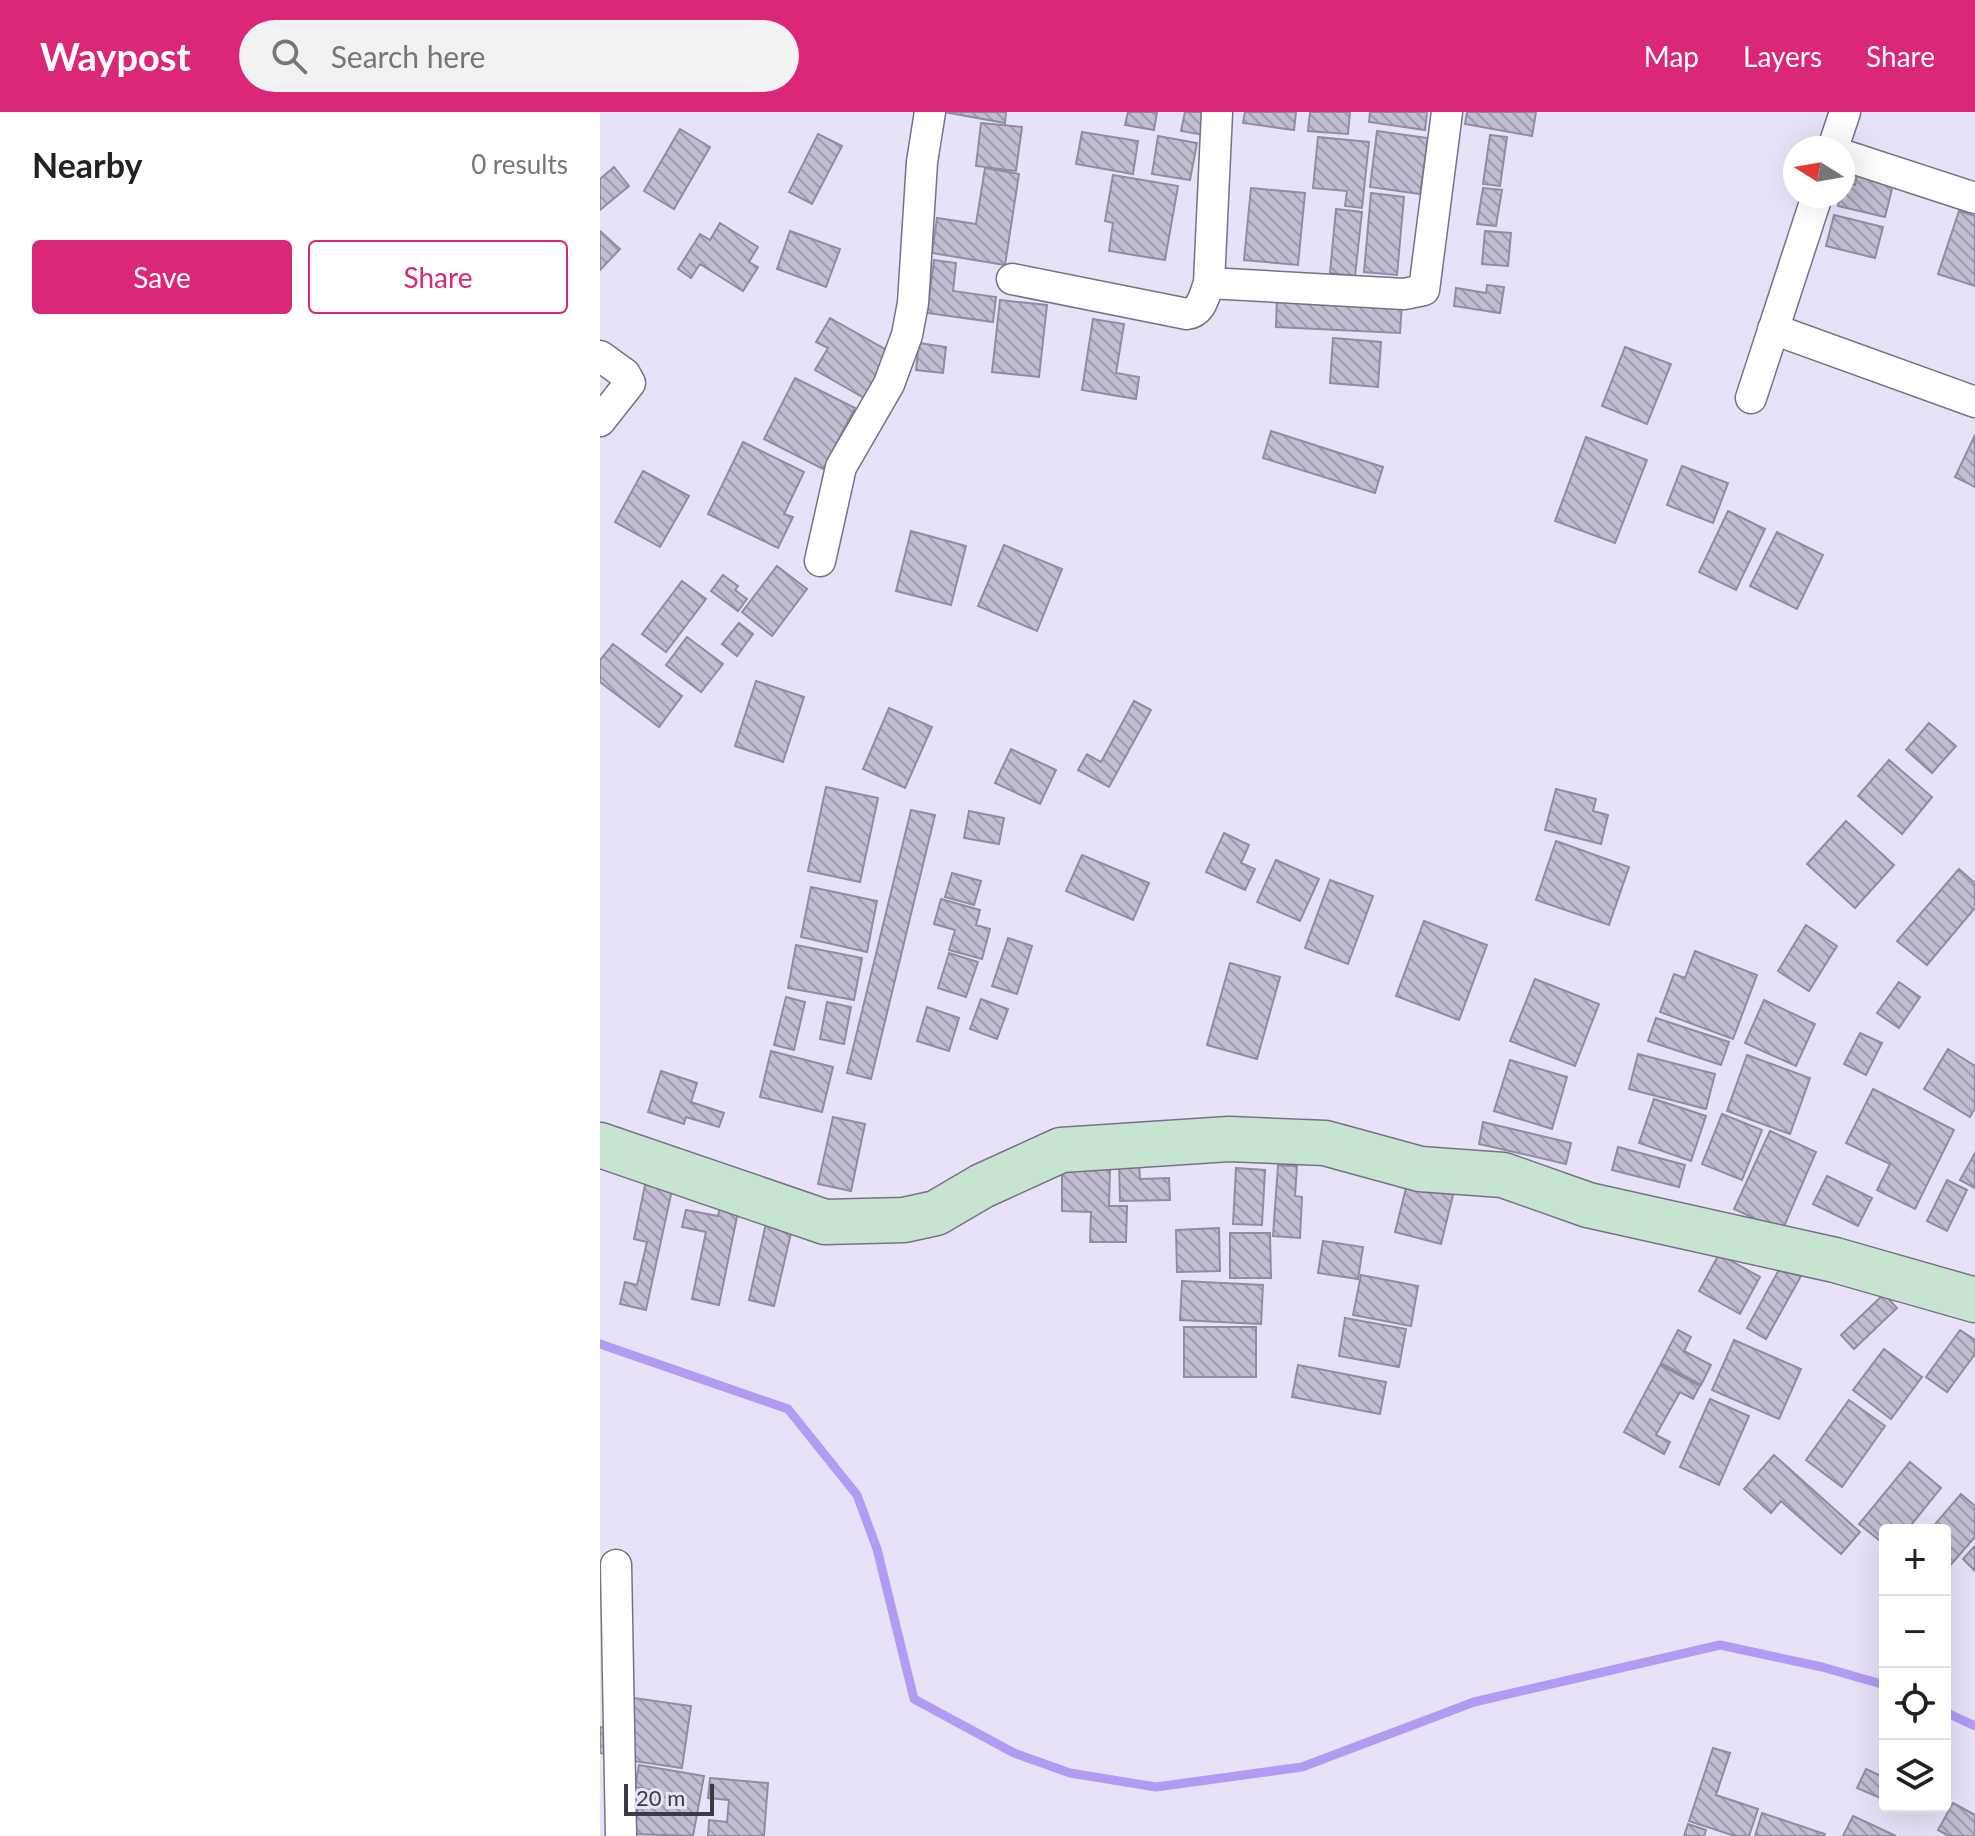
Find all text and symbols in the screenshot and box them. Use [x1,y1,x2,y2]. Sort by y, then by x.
search box [239,20,799,92]
text: Waypost [40,33,191,79]
icon: search [267,34,311,78]
text: Search here [331,38,485,74]
text: Map [1644,39,1699,73]
text: Layers [1743,39,1822,73]
text: Share [1866,39,1935,73]
north arrow [1783,136,1855,208]
text: Nearby [32,144,143,185]
text: 0 results [471,148,568,180]
button: Save [32,240,292,314]
button: Share [308,240,568,314]
map controls [1879,1524,1951,1812]
button: + [1879,1524,1951,1596]
button: − [1879,1596,1951,1668]
button: locate [1879,1668,1951,1740]
button: layers [1879,1740,1951,1812]
scale bar [624,1780,714,1816]
text: 20 m [636,1784,685,1811]

